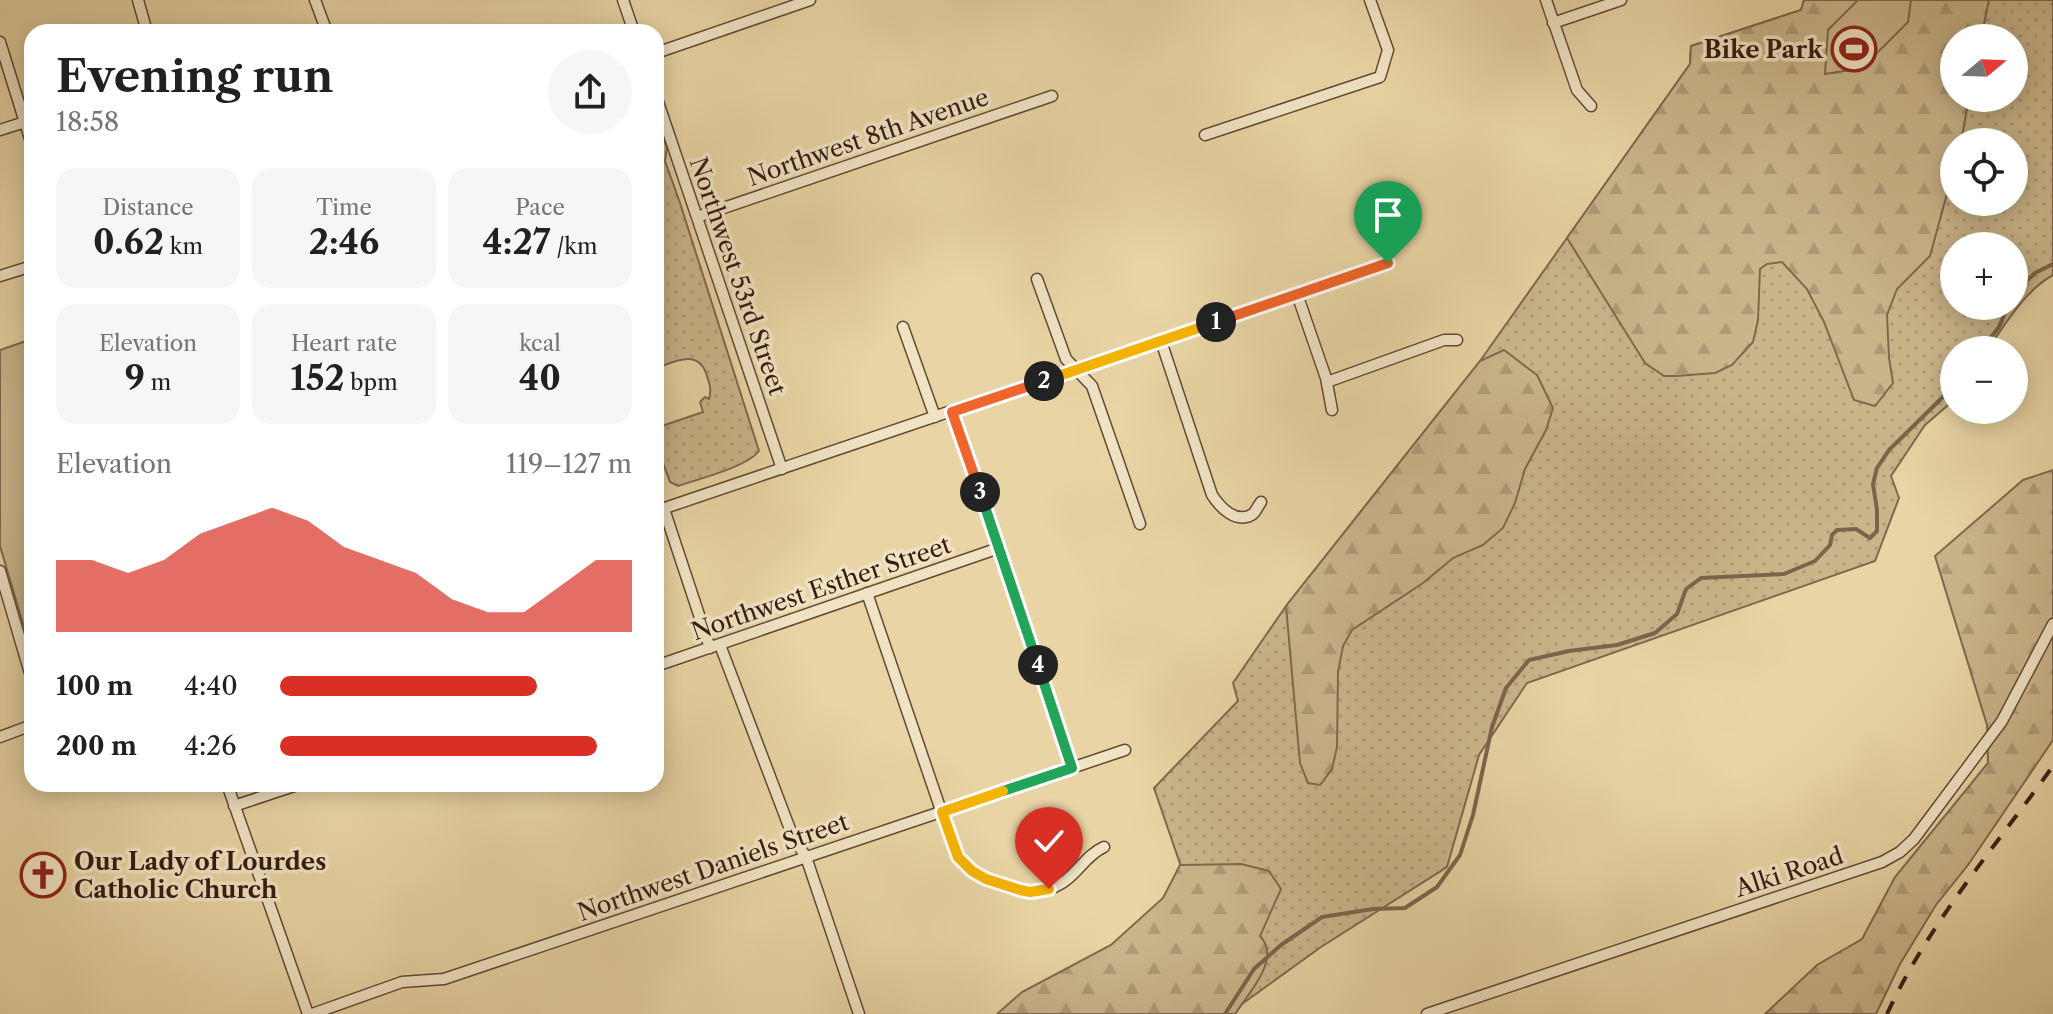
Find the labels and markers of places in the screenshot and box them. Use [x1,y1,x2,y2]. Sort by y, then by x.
sports icon: Bike Park [1830,25,1878,73]
place label: Bike Park [1704,35,1824,64]
pin [1354,181,1422,263]
pin: 1 [1196,302,1236,342]
pin: 2 [1024,361,1064,401]
pin: 3 [960,472,1000,512]
pin: 4 [1018,645,1058,685]
pin [1015,807,1083,889]
place label: Our Lady of Lourdes Catholic Church [74,847,326,904]
church icon: Our Lady of Lourdes Catholic Church [19,851,67,899]

